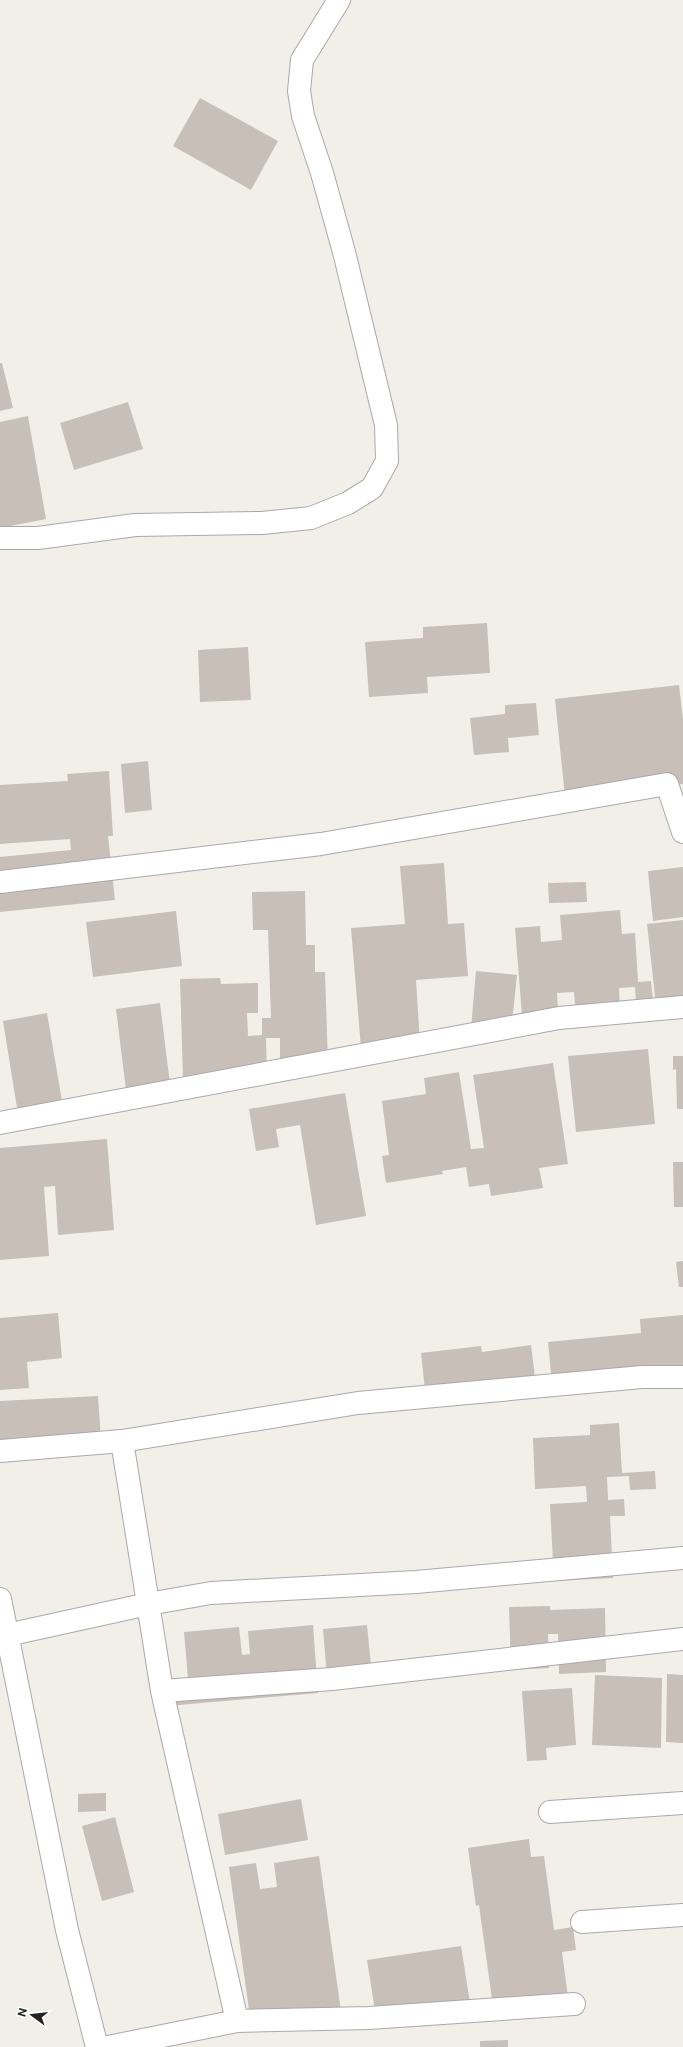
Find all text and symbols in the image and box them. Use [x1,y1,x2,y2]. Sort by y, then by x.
north arrow [12,1995,52,2035]
text: N [15,2007,29,2018]

